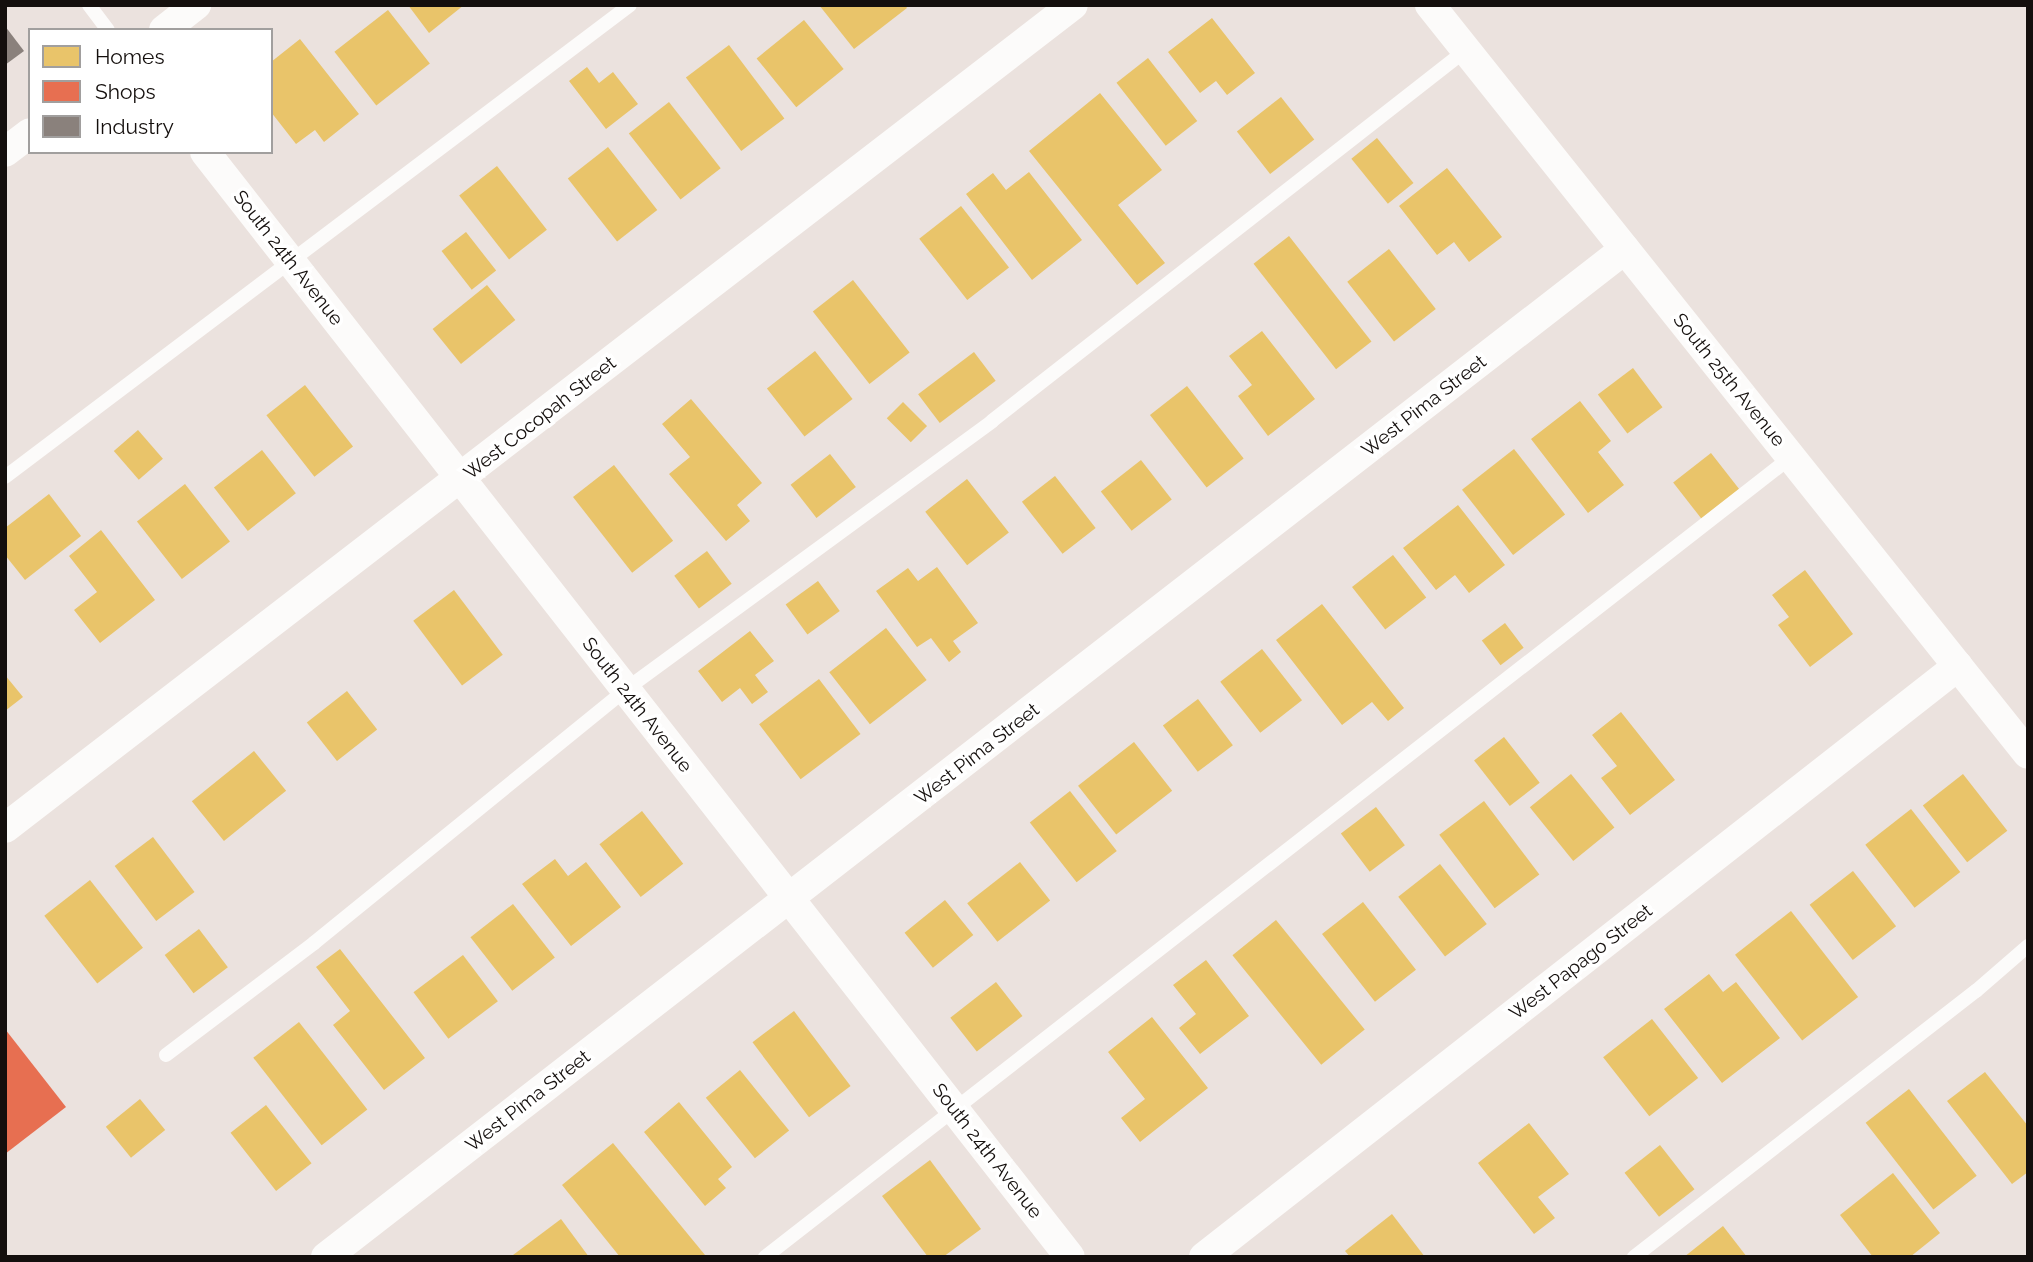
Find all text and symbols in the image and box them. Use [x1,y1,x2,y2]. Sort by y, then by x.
legend [28,28,273,154]
text: Homes [95,44,165,69]
text: Shops [95,79,156,104]
text: Industry [95,114,174,139]
street label: South 24th Avenue [228,186,348,330]
street label: South 25th Avenue [1668,308,1790,452]
street label: West Pima Street [1357,350,1491,462]
street label: West Cocopah Street [459,352,621,484]
street label: South 24th Avenue [577,633,697,777]
street label: West Pima Street [910,698,1044,810]
street label: West Papago Street [1505,899,1657,1025]
street label: West Pima Street [461,1045,595,1157]
street label: South 24th Avenue [927,1079,1047,1223]

